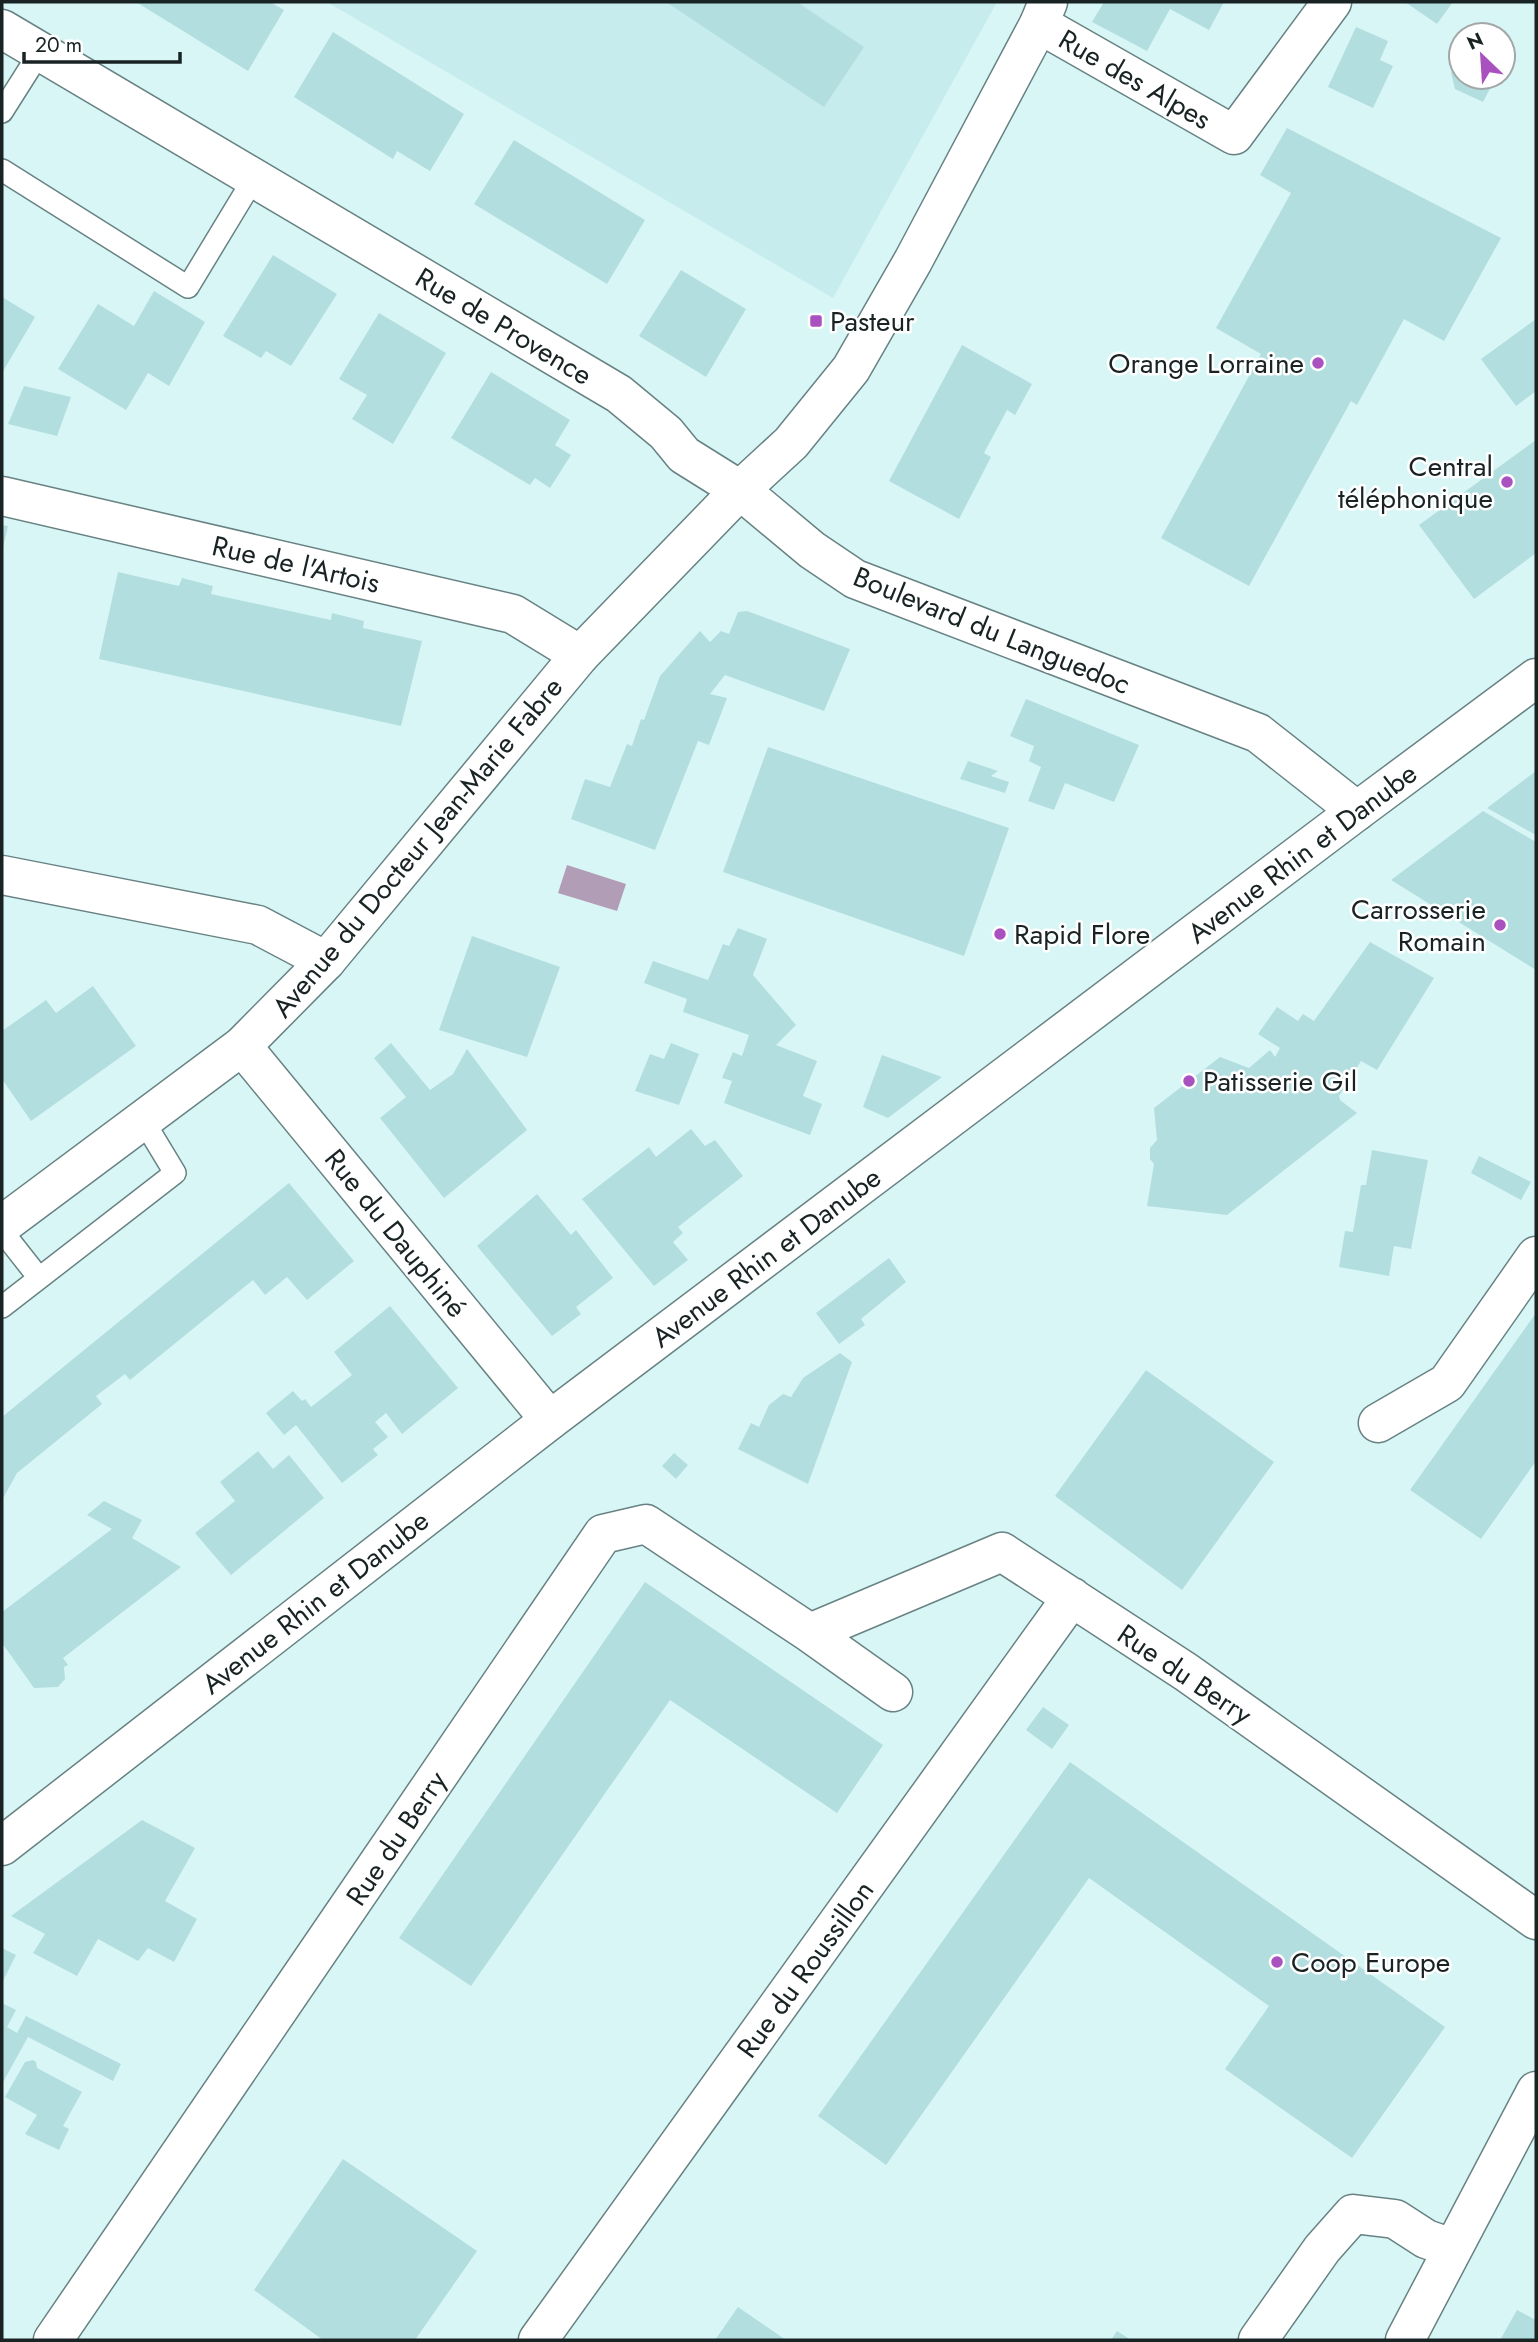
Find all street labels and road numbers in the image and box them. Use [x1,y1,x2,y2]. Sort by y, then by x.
street label: Rue des Alpes [1051,19,1219,140]
street label: Rue de Provence [408,257,600,395]
street label: Rue de l'Artois [208,525,384,604]
street label: Boulevard du Languedoc [847,556,1136,705]
street label: Avenue du Docteur Jean-Marie Fabre [262,668,572,1027]
street label: Avenue Rhin et Danube [1179,753,1426,953]
street label: Rue du Dauphiné [315,1140,477,1326]
street label: Avenue Rhin et Danube [643,1157,890,1357]
street label: Avenue Rhin et Danube [193,1501,438,1704]
street label: Rue du Berry [1109,1614,1261,1735]
street label: Rue du Berry [336,1762,457,1914]
street label: Rue du Roussillon [727,1872,884,2067]

